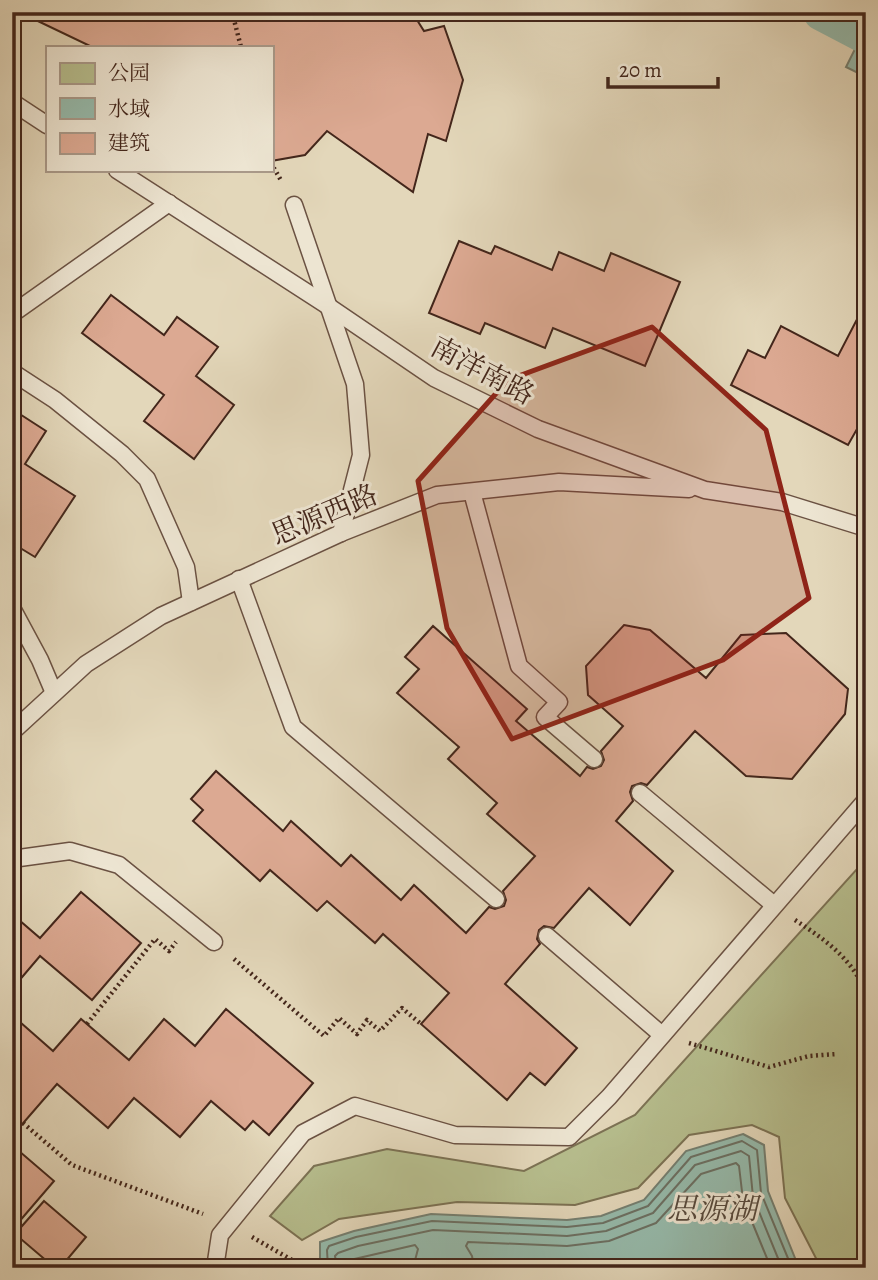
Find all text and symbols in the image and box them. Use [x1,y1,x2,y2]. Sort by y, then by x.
legend [46,46,273,172]
scale bar [608,46,719,90]
text: 20 m [619,56,662,84]
text: 公园 [108,59,150,87]
text: 水域 [108,95,150,123]
text: 建筑 [108,129,150,157]
street label: 南洋南路 [424,328,541,414]
street label: 思源西路 [265,476,383,554]
water label: 思源湖 [667,1189,762,1229]

